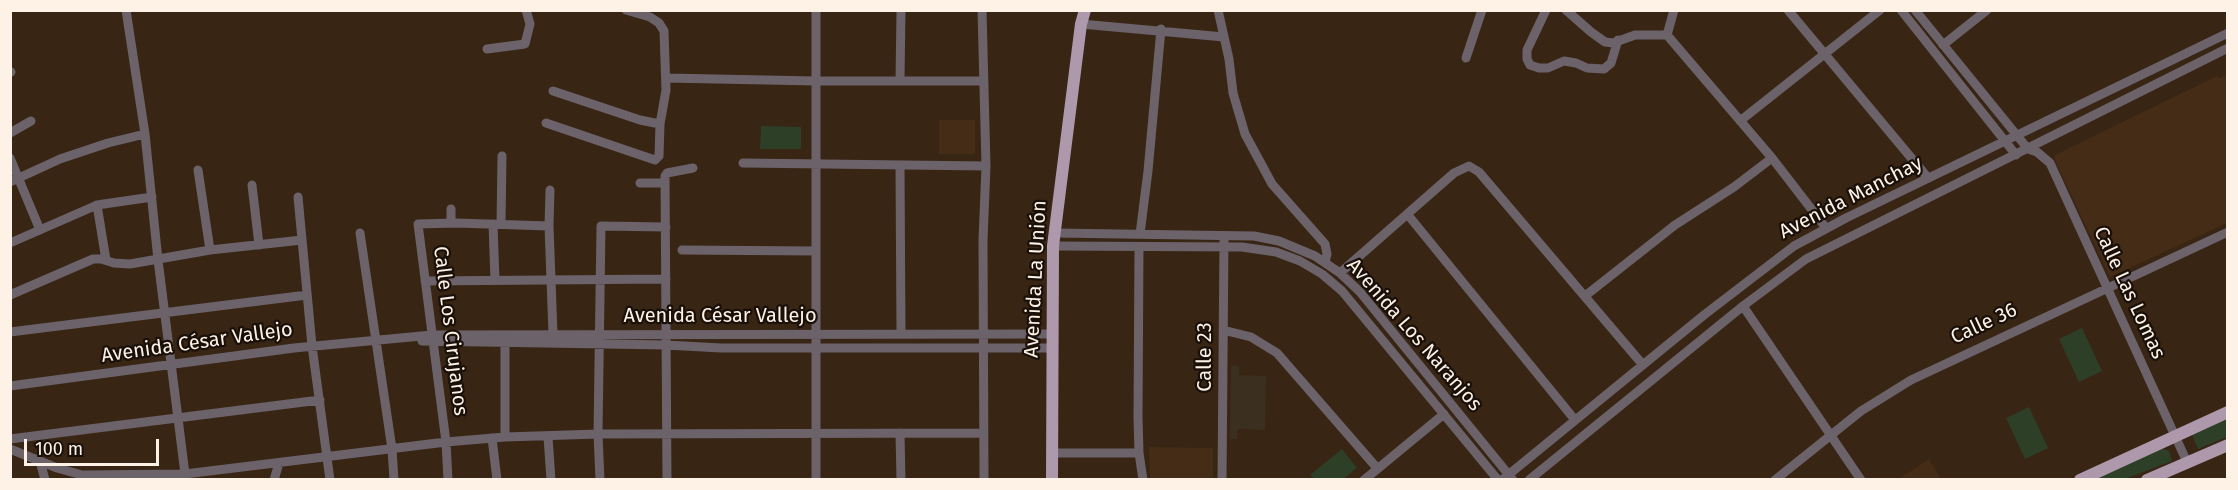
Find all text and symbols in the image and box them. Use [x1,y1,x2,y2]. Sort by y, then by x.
street label: Avenida Manchay [1775,152,1927,244]
street label: Avenida La Unión [1020,200,1052,358]
street label: Calle Las Lomas [2088,223,2170,363]
street label: Calle Los Cirujanos [428,245,472,417]
street label: Avenida Los Naranjos [1341,254,1487,416]
street label: Calle 36 [1947,298,2021,350]
street label: Avenida César Vallejo [623,304,817,328]
street label: Avenida César Vallejo [100,318,294,368]
street label: Calle 23 [1193,322,1217,392]
scale bar [27,427,162,465]
text: 100 m [35,438,83,460]

